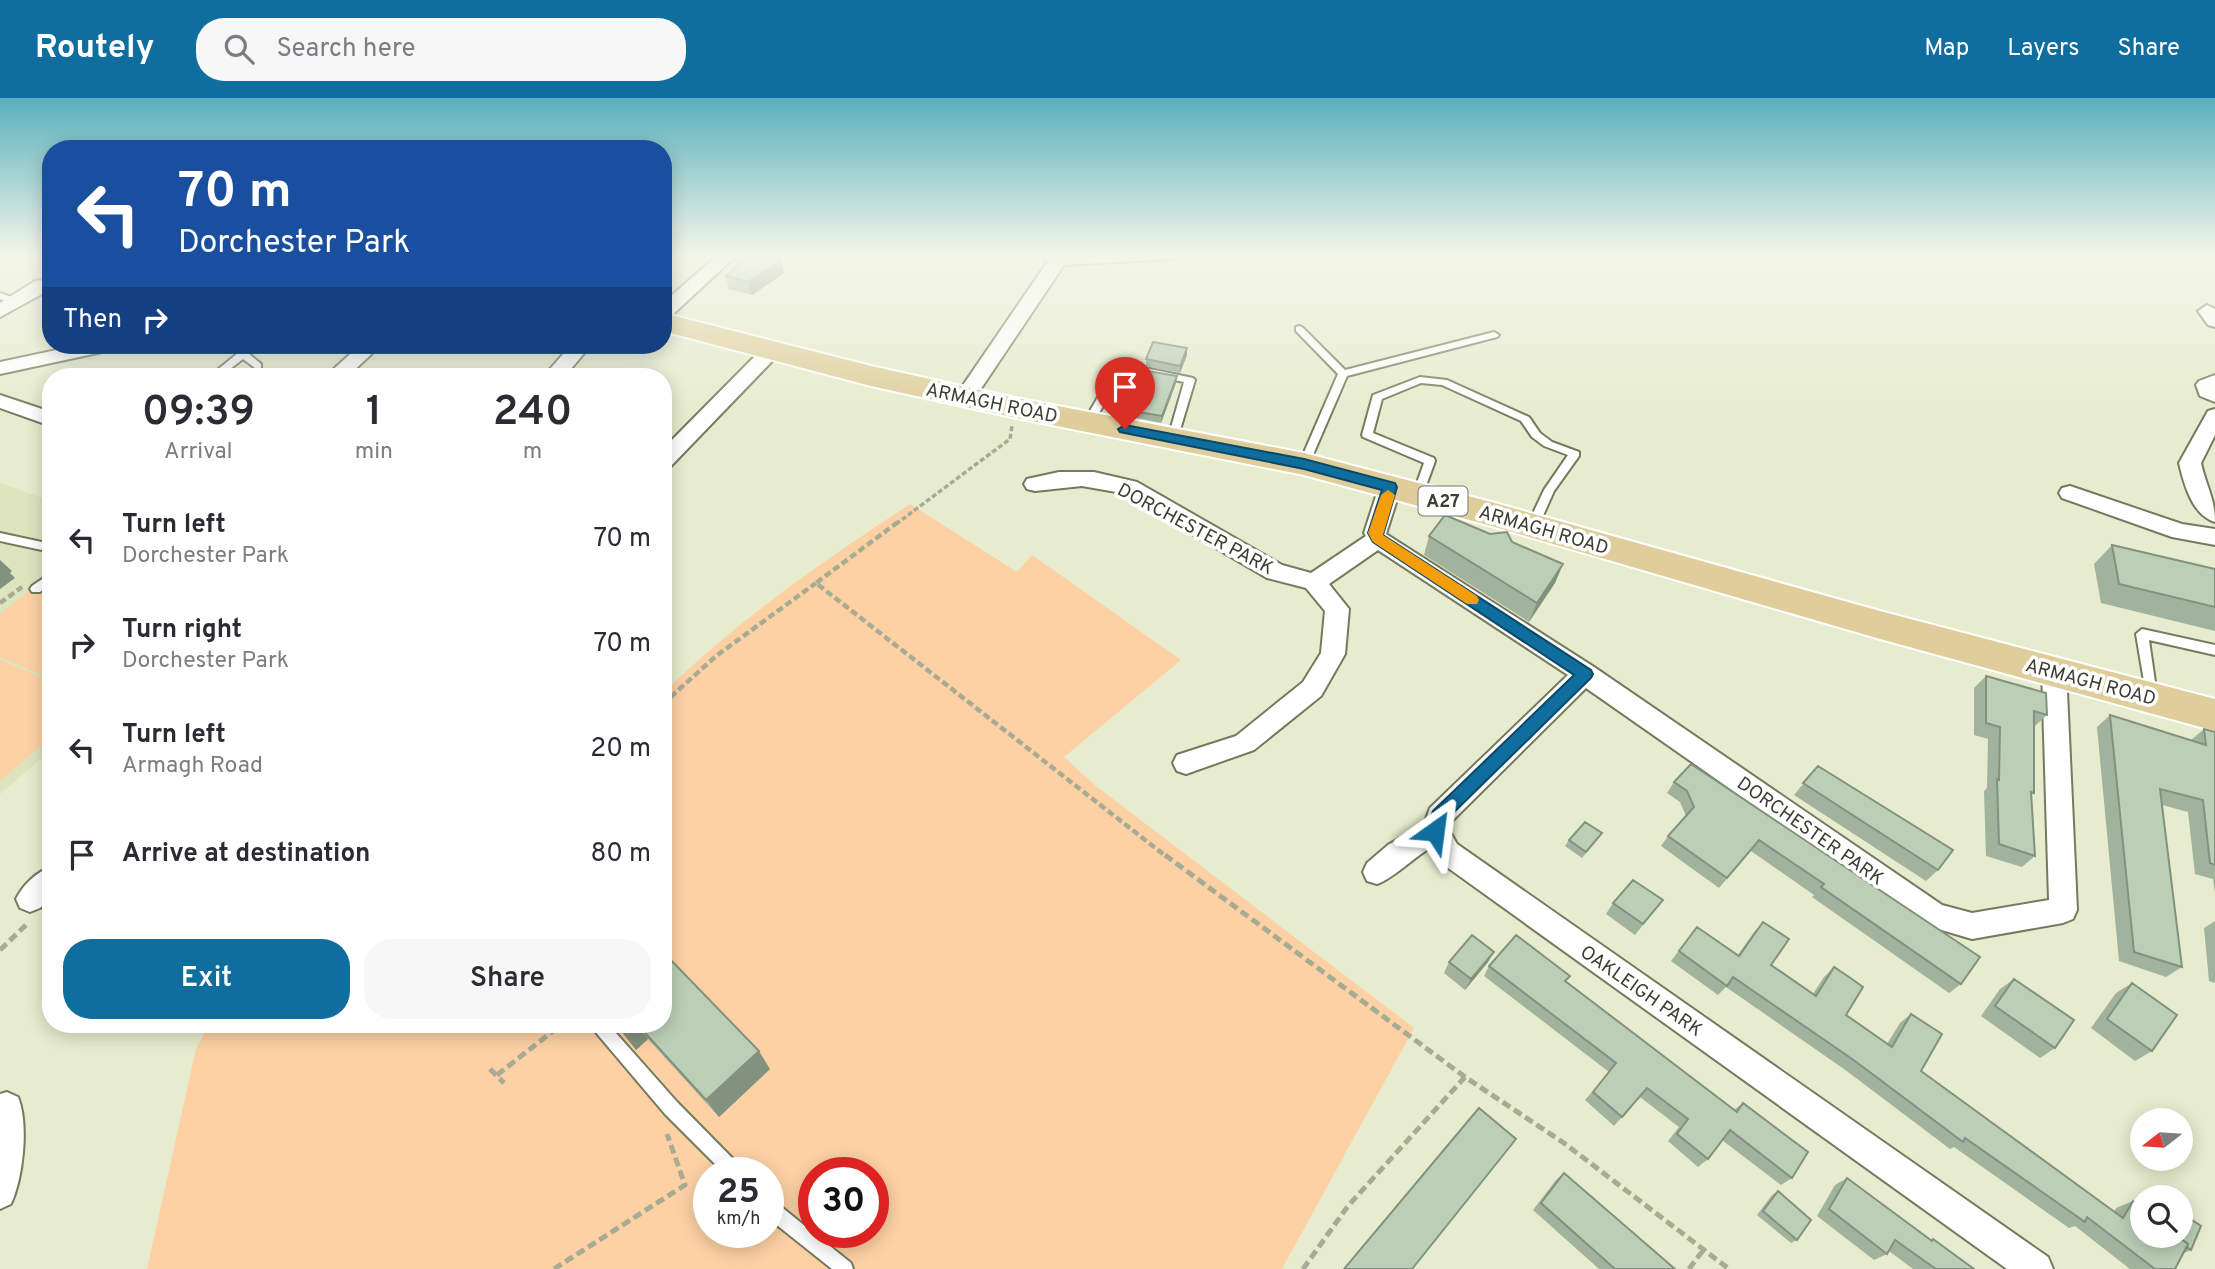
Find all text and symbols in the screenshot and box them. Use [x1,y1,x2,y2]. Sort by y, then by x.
search box [196,18,686,81]
text: Routely [35,28,154,70]
icon: search [220,30,258,68]
text: Search here [276,33,415,66]
text: Map [1924,34,1969,64]
text: Layers [2007,34,2079,64]
text: Share [2117,34,2180,64]
text: 70 m [178,163,292,225]
icon: left [63,168,154,259]
text: Dorchester Park [178,224,410,264]
icon: right [136,301,174,339]
text: Then [63,304,122,337]
pin [1095,357,1155,429]
icon: arrive [1106,368,1144,406]
street label: ARMAGH ROAD [924,378,1060,430]
text: 09:39 [142,387,255,440]
text: 1 [366,387,382,440]
text: 240 [493,387,572,440]
text: Arrival [164,438,233,467]
text: min [355,438,393,467]
text: m [523,438,542,467]
street label: DORCHESTER PARK [1113,478,1277,581]
road number: A27 [1418,486,1468,516]
street label: ARMAGH ROAD [1476,501,1611,561]
text: Turn left [122,509,226,542]
icon: left [63,521,101,559]
text: 70 m [593,523,651,556]
text: Dorchester Park [122,542,289,571]
text: Turn right [122,614,242,647]
icon: right [63,626,101,664]
text: 70 m [593,628,651,661]
text: Dorchester Park [122,647,289,676]
street label: ARMAGH ROAD [2023,654,2158,712]
text: Turn left [122,719,226,752]
icon: left [63,731,101,769]
text: 20 m [590,733,651,766]
text: Armagh Road [122,752,263,781]
street label: DORCHESTER PARK [1732,772,1888,891]
position arrow [1398,794,1472,868]
icon: arrive [63,836,101,874]
text: Arrive at destination [122,838,370,871]
text: 80 m [591,838,651,871]
button: Exit [63,939,350,1019]
button: Share [364,939,651,1019]
street label: OAKLEIGH PARK [1575,941,1707,1043]
north arrow [2130,1108,2193,1171]
map controls [2130,1108,2193,1248]
speed limit sign: 30 [798,1157,889,1248]
text: 25 [717,1171,760,1215]
button: search [2130,1185,2193,1248]
text: km/h [717,1208,760,1231]

